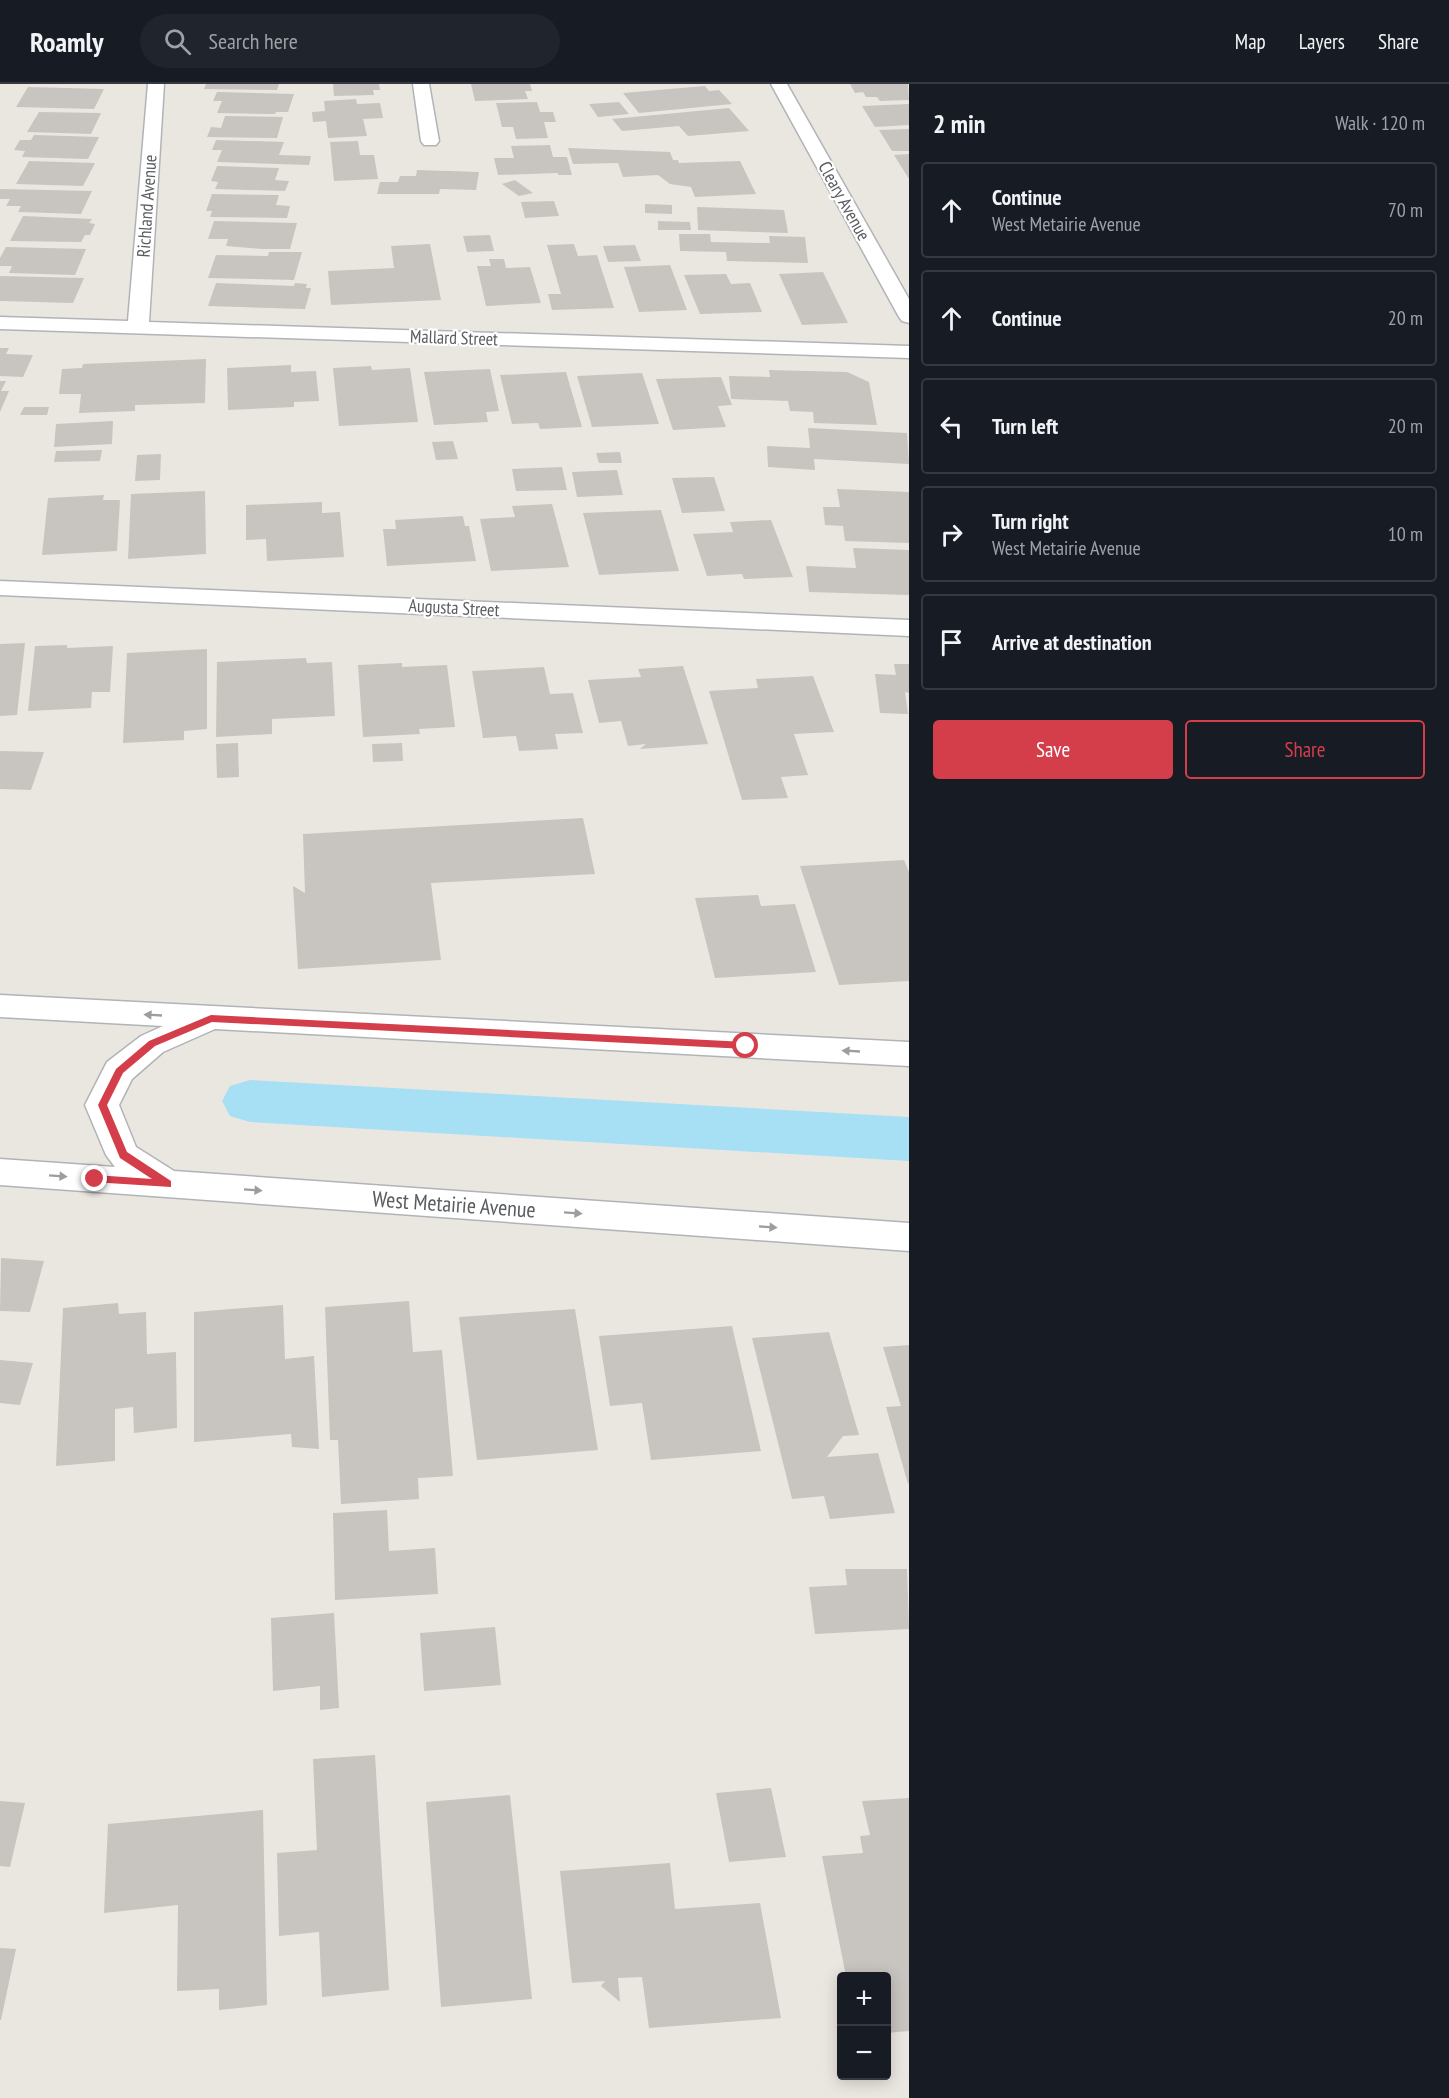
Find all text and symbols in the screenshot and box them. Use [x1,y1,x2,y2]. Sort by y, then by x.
search box [140,14,560,68]
text: Roamly [30,23,104,60]
icon: search [161,25,194,58]
text: Search here [209,27,298,55]
text: Map [1235,28,1266,55]
text: Layers [1299,28,1345,55]
text: Share [1378,28,1419,55]
text: 2 min [933,107,986,140]
text: Walk · 120 m [1335,110,1425,136]
street label: Richland Avenue [131,154,162,258]
street label: Cleary Avenue [813,157,876,244]
text: Continue [992,183,1062,211]
icon: ahead [935,194,968,227]
text: 70 m [1388,197,1423,223]
text: West Metairie Avenue [992,211,1141,237]
icon: ahead [935,302,968,335]
text: Continue [992,304,1062,332]
text: 20 m [1388,305,1423,331]
street label: Mallard Street [410,324,498,351]
icon: left [935,410,968,443]
text: Turn left [992,412,1058,440]
text: 20 m [1388,413,1423,439]
text: Turn right [992,507,1069,535]
icon: right [935,518,968,551]
text: 10 m [1388,521,1423,547]
text: West Metairie Avenue [992,535,1141,561]
street label: Augusta Street [408,594,500,621]
icon: arrive [935,626,968,659]
text: Arrive at destination [992,628,1152,656]
button: Save [933,720,1173,779]
button: Share [1185,720,1425,779]
one-way arrow [143,1010,162,1019]
route start [732,1032,758,1058]
one-way arrow [841,1047,860,1056]
route end [81,1165,107,1191]
one-way arrow [49,1171,68,1181]
street label: West Metairie Avenue [371,1184,537,1224]
one-way arrow [243,1185,262,1195]
one-way arrow [564,1208,583,1218]
one-way arrow [758,1222,777,1231]
map controls [837,1972,891,2080]
button: + [837,1972,891,2026]
button: − [837,2026,891,2080]

